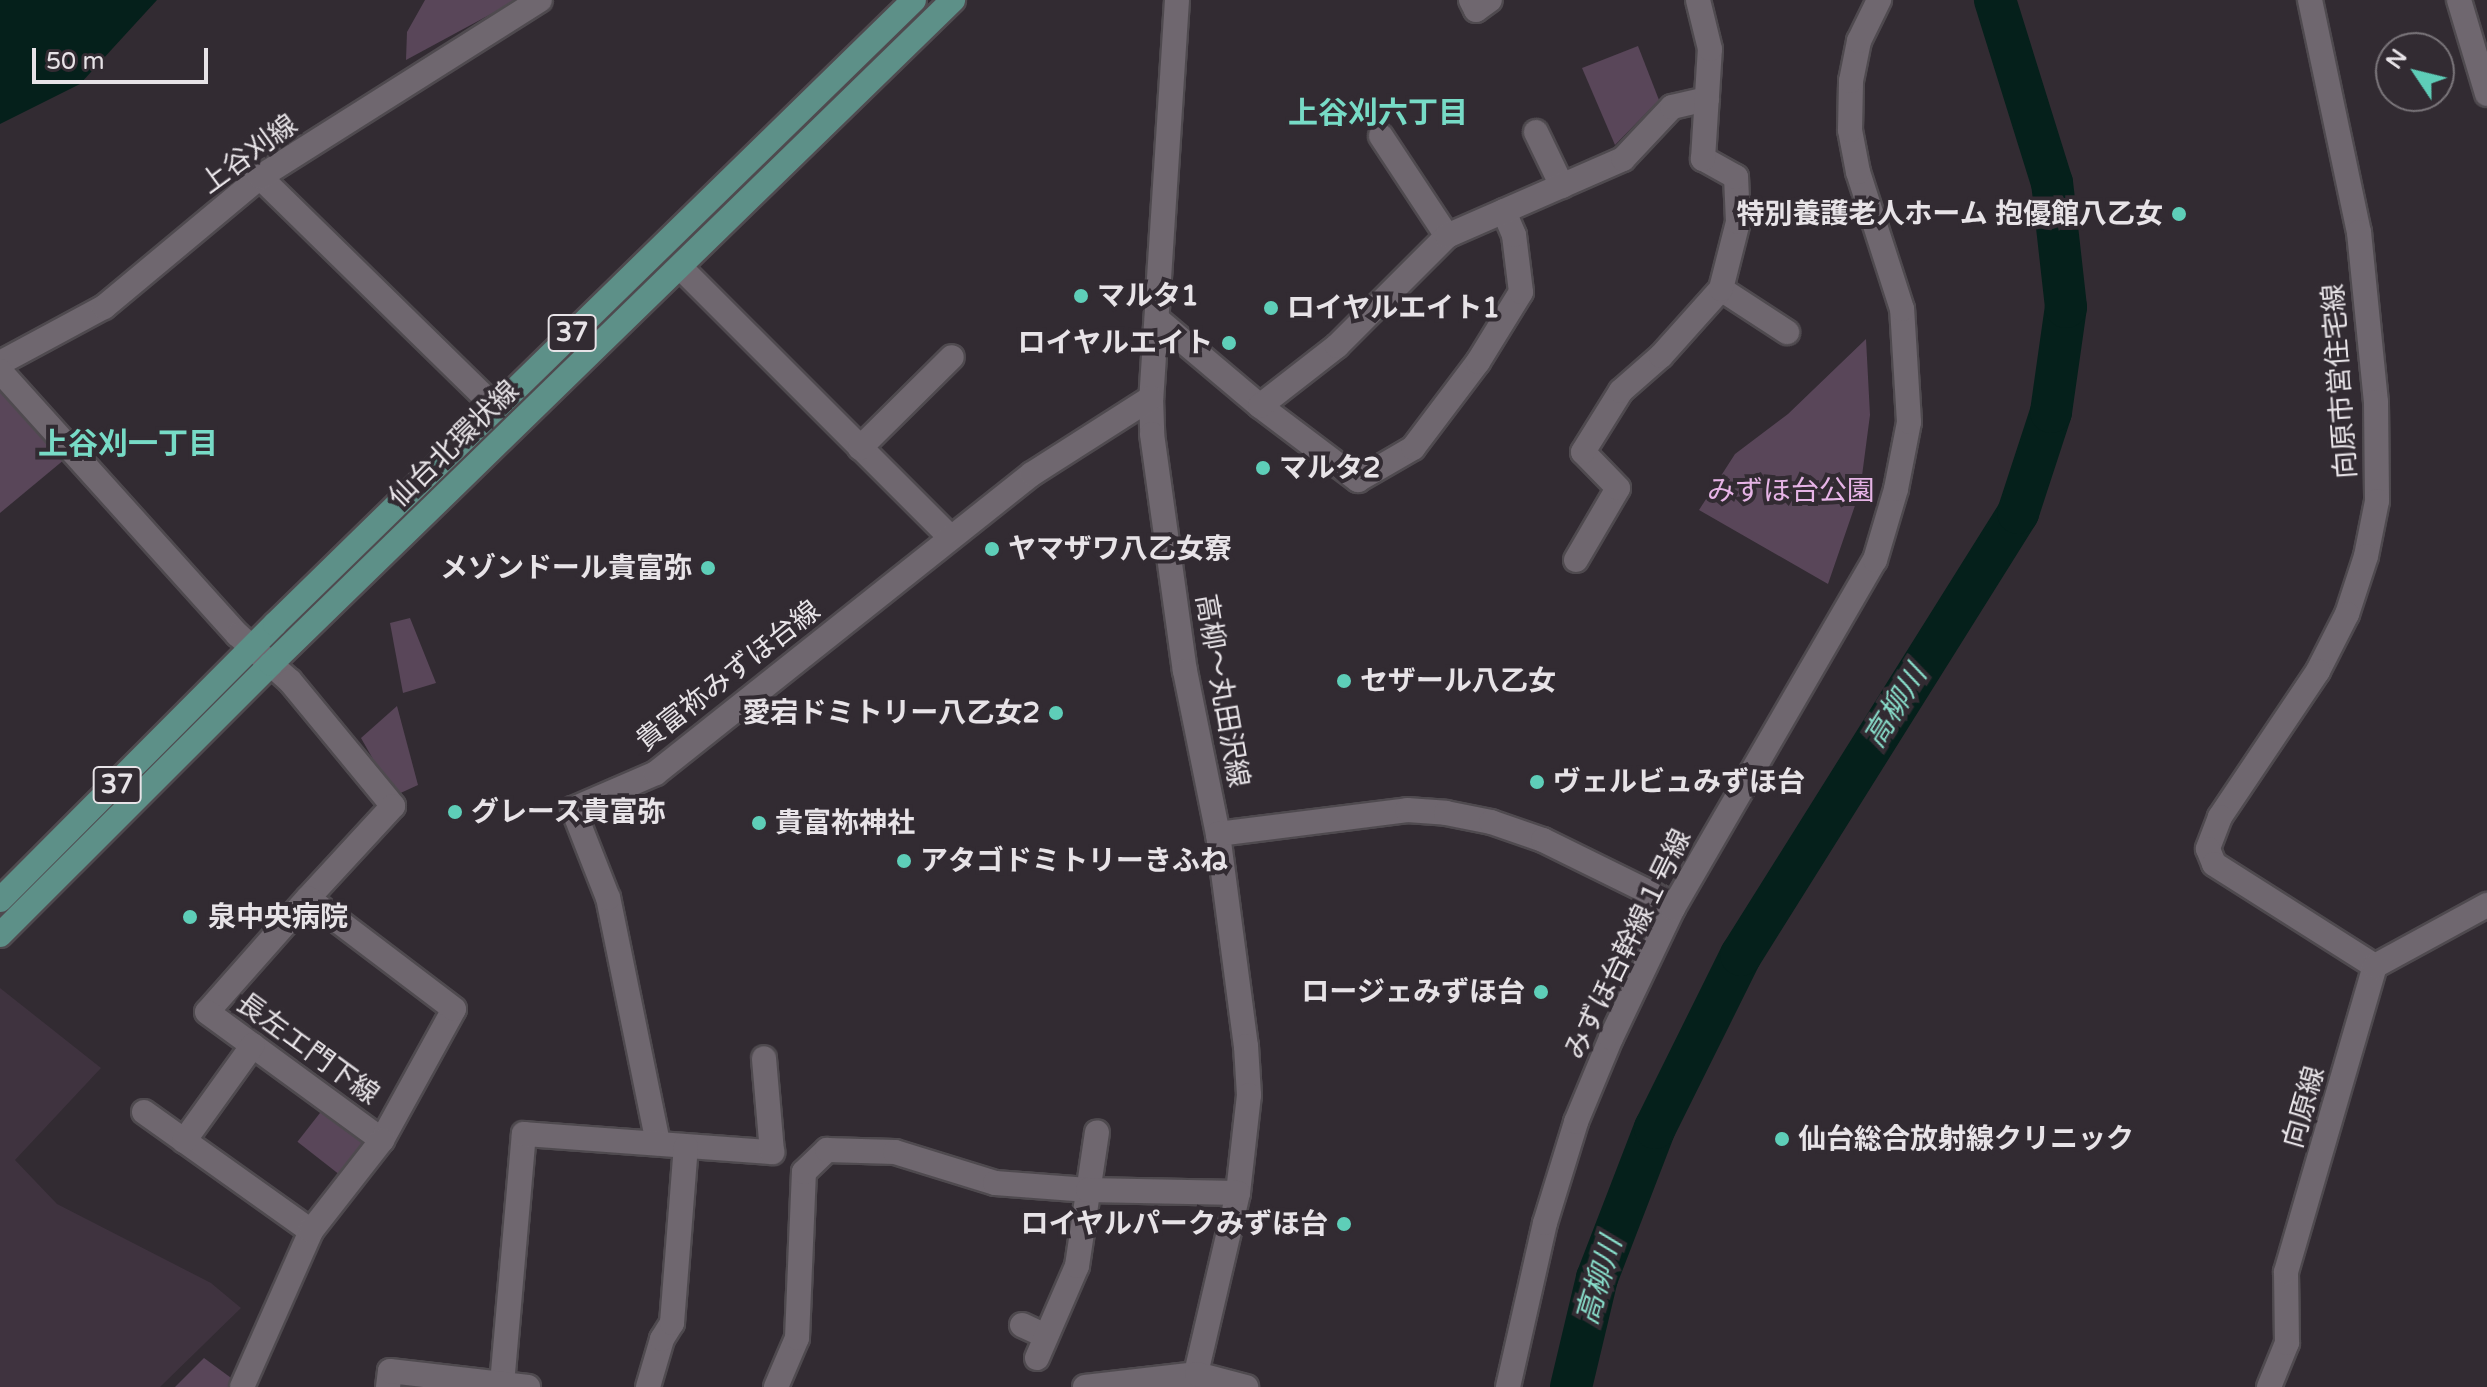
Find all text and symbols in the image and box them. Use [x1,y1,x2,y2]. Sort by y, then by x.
scale bar [36,32,212,82]
north arrow [2375,32,2455,112]
text: N [2381,45,2413,74]
text: 50 m [46,47,104,76]
district label: 上谷刈六丁目 [1288,96,1468,132]
street label: 上谷刈線 [194,107,304,201]
place label: 特別養護老人ホーム 抱優館八乙女 [1736,197,2163,231]
marker: 特別養護老人ホーム 抱優館八乙女 [2170,205,2188,223]
place label: マルタ1 [1097,279,1199,313]
street label: 向原市営住宅線 [2316,282,2364,480]
marker: マルタ1 [1072,287,1090,305]
place label: ロイヤルエイト1 [1287,291,1501,325]
marker: ロイヤルエイト1 [1262,299,1280,317]
road number: 37 [546,311,598,355]
place label: ロイヤルエイト [1017,326,1213,360]
marker: ロイヤルエイト [1220,334,1238,352]
street label: 仙台北環状線 [382,374,526,514]
district label: 上谷刈一丁目 [38,427,218,463]
place label: マルタ2 [1279,451,1381,485]
marker: マルタ2 [1254,459,1272,477]
park label: みずほ台公園 [1707,474,1875,508]
place label: ヤマザワ八乙女寮 [1008,532,1232,566]
marker: ヤマザワ八乙女寮 [983,540,1001,558]
place label: メゾンドール貴富弥 [440,551,692,585]
marker: メゾンドール貴富弥 [699,559,717,577]
street label: 高柳～丸田沢線 [1188,592,1256,790]
street label: 貴富祢みずほ台線 [629,594,827,758]
water label: 高柳川 [1857,659,1935,755]
place label: セザール八乙女 [1360,664,1556,698]
marker: セザール八乙女 [1335,672,1353,690]
place label: 愛宕ドミトリー八乙女2 [742,696,1040,730]
marker: 愛宕ドミトリー八乙女2 [1047,704,1065,722]
road number: 37 [91,763,143,807]
place label: ヴェルビュみずほ台 [1553,765,1805,799]
marker: ヴェルビュみずほ台 [1528,773,1546,791]
place label: グレース貴富弥 [471,795,667,829]
marker: グレース貴富弥 [446,803,464,821]
place label: 貴富祢神社 [775,806,915,840]
marker: 貴富祢神社 [750,814,768,832]
street label: みずほ台幹線１号線 [1558,823,1698,1065]
place label: アタゴドミトリーきふね [920,844,1228,878]
marker: アタゴドミトリーきふね [895,852,913,870]
place label: 泉中央病院 [208,900,348,934]
marker: 泉中央病院 [179,906,201,928]
place label: ロージェみずほ台 [1301,975,1525,1009]
marker: ロージェみずほ台 [1532,983,1550,1001]
street label: 長左エ門下線 [230,986,386,1112]
street label: 向原線 [2276,1062,2332,1152]
place label: 仙台総合放射線クリニック [1798,1122,2134,1156]
marker: 仙台総合放射線クリニック [1773,1130,1791,1148]
place label: ロイヤルパークみずほ台 [1020,1207,1328,1241]
marker: ロイヤルパークみずほ台 [1335,1215,1353,1233]
water label: 高柳川 [1570,1233,1630,1329]

